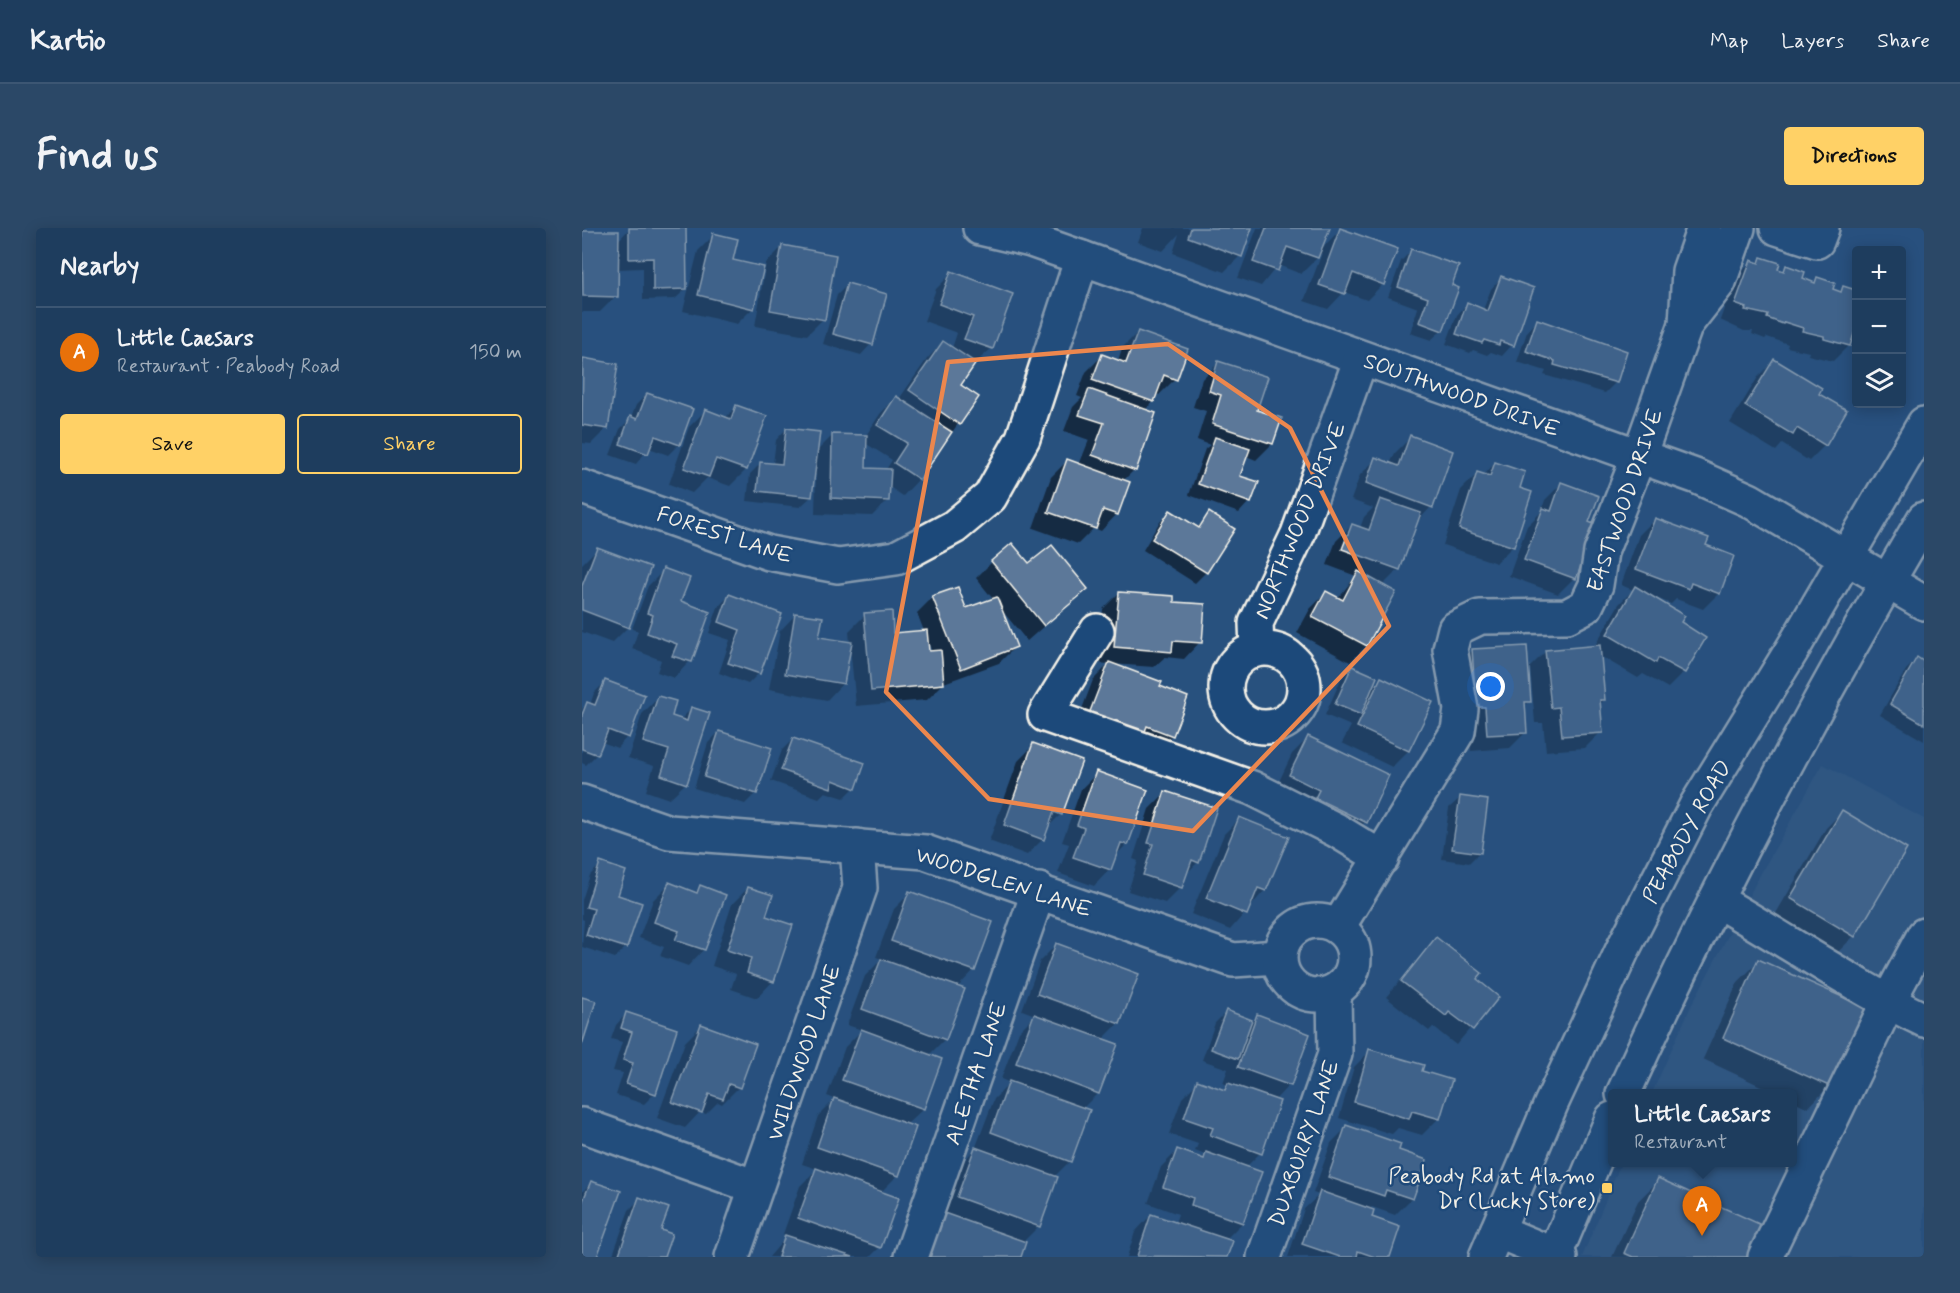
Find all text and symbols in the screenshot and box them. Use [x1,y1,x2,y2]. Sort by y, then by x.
text: Kartio [30,23,106,60]
text: Map [1710,27,1748,55]
text: Layers [1781,27,1844,55]
text: Share [1877,27,1930,55]
button: Directions [1784,127,1924,185]
text: Find us [36,129,158,184]
map controls [1852,246,1906,408]
button: + [1852,246,1906,300]
text: Nearby [60,250,139,284]
button: − [1852,300,1906,354]
text: Little Caesars [117,325,254,353]
text: A [73,339,86,366]
text: 150 m [469,339,522,366]
street label: SOUTHWOOD DRIVE [1359,347,1563,444]
text: Restaurant · Peabody Road [117,353,340,380]
button: layers [1852,354,1906,408]
street label: EASTWOOD DRIVE [1581,405,1670,596]
button: Save [60,414,285,474]
button: Share [297,414,522,474]
street label: NORTHWOOD DRIVE [1248,418,1353,624]
street label: FOREST LANE [653,501,796,571]
your location [1476,672,1505,701]
street label: PEABODY ROAD [1637,755,1739,909]
street label: WOODGLEN LANE [912,841,1095,925]
street label: WILDWOOD LANE [762,961,848,1145]
street label: ALETHA LANE [939,998,1014,1149]
street label: DUXBURRY LANE [1263,1056,1347,1231]
popup [1608,1089,1797,1167]
text: Little Caesars [1634,1101,1771,1129]
text: Restaurant [1634,1129,1727,1156]
place label: Peabody Rd at Alamo Dr (Lucky Store) [1388,1163,1595,1216]
marker: Peabody Rd at Alamo Dr (Lucky Store) [1600,1181,1614,1195]
pin: A [1682,1186,1722,1236]

